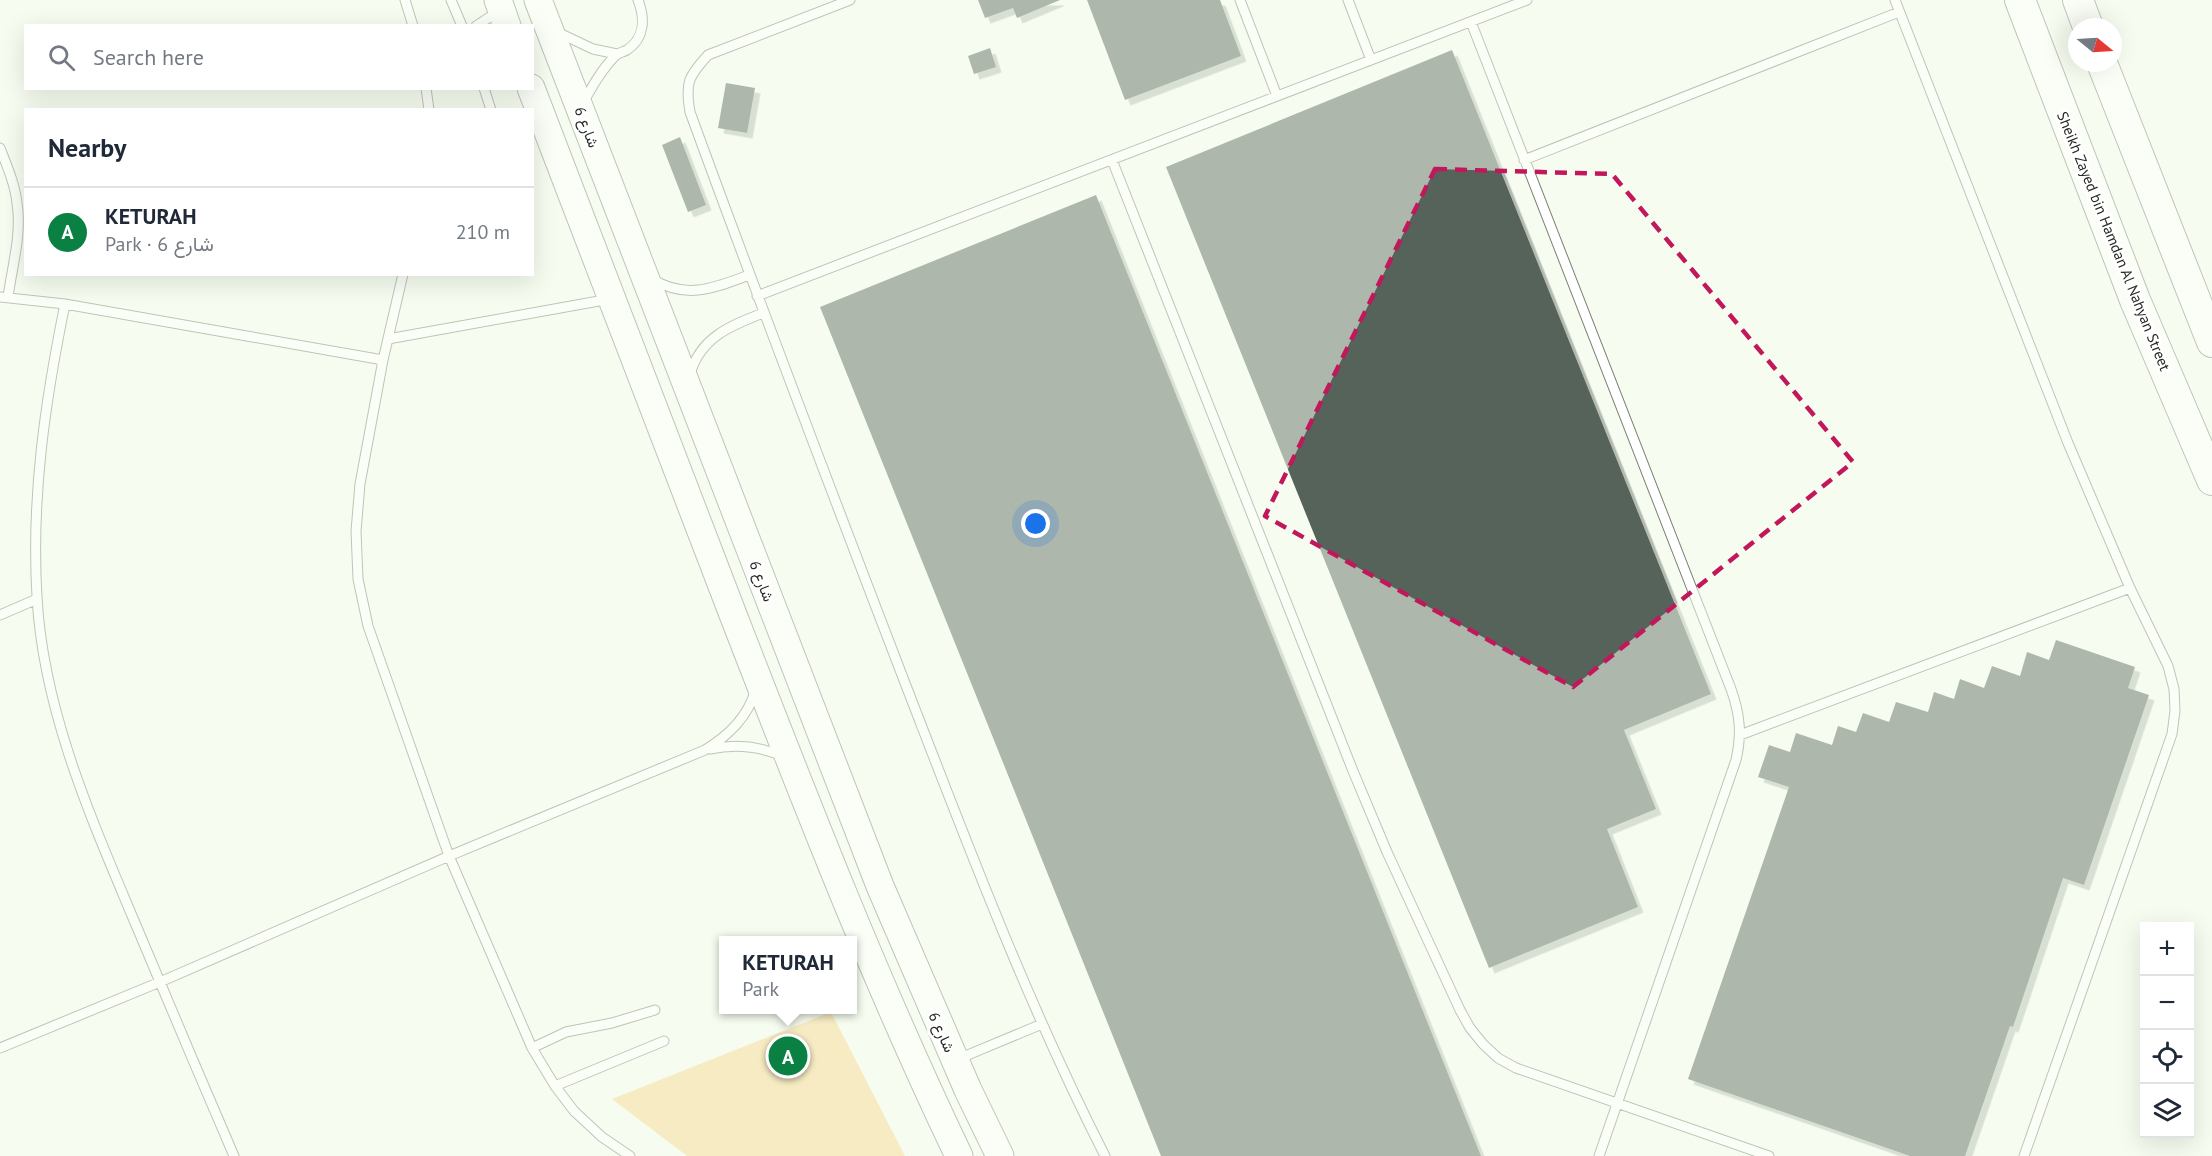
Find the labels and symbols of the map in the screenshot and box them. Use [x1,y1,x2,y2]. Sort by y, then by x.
north arrow [2068,18,2122,72]
street label: شارع 6 [569,104,604,151]
street label: Sheikh Zayed bin Hamdan Al Nahyan Street [2053,109,2175,373]
your location [1021,509,1050,538]
street label: شارع 6 [744,558,779,605]
street label: شارع 6 [923,1009,959,1056]
pin: A [768,1034,808,1078]

